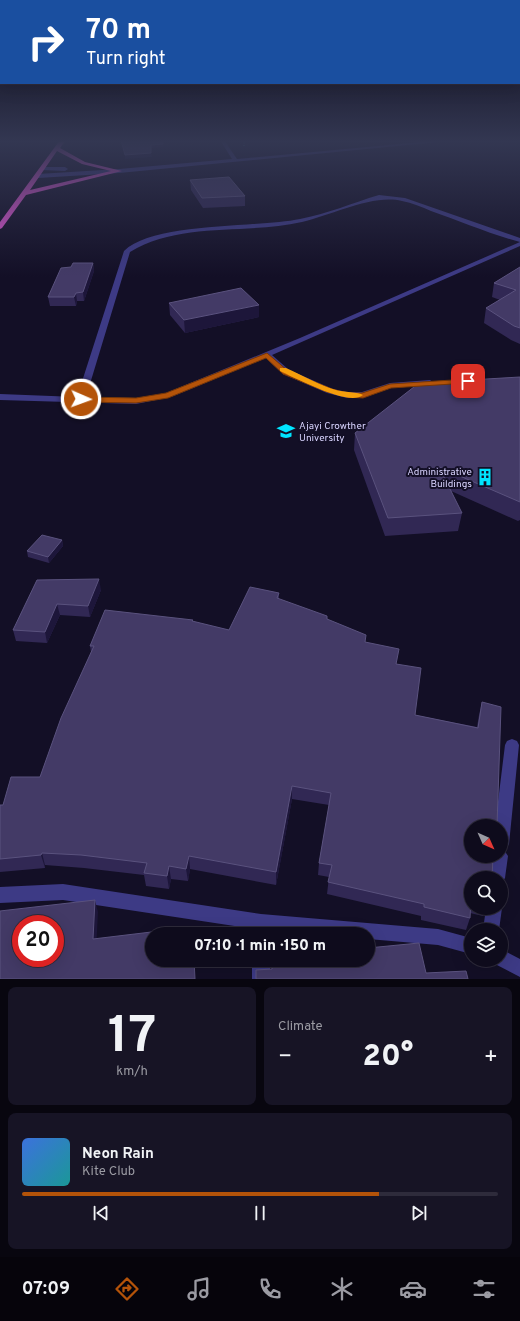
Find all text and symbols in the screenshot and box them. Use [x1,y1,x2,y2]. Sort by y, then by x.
text: 70 m [86,13,151,49]
icon: right [20,16,72,68]
text: Turn right [86,48,166,71]
pin [451,364,485,398]
icon: arrive [457,370,479,392]
position arrow [60,378,102,420]
place label: Ajayi Crowther University [299,420,366,445]
school or university icon: Ajayi Crowther University [276,421,296,441]
place label: Administrative Buildings [407,466,472,491]
building icon: Administrative Buildings [475,467,495,487]
north arrow [464,819,508,863]
map controls [464,819,508,967]
button: search [464,871,508,915]
speed limit sign: 20 [12,915,64,967]
button: layers [464,923,508,967]
text: 07:10 · 1 min · 150 m [194,937,326,956]
text: 17 [108,1005,156,1071]
text: Climate [278,1019,323,1035]
text: 20° [363,1039,413,1076]
text: − [278,1044,292,1071]
text: + [484,1044,498,1071]
text: km/h [116,1064,148,1080]
text: Neon Rain [82,1145,154,1164]
text: Kite Club [82,1164,135,1180]
icon: previous [90,1202,112,1224]
icon: pause [249,1202,271,1224]
icon: next [408,1202,430,1224]
icon: directions [113,1275,141,1303]
icon: music [185,1275,213,1303]
icon: phone [256,1275,284,1303]
icon: climate [328,1275,356,1303]
icon: car [399,1275,427,1303]
icon: filters [470,1275,498,1303]
text: 07:09 [22,1278,70,1301]

